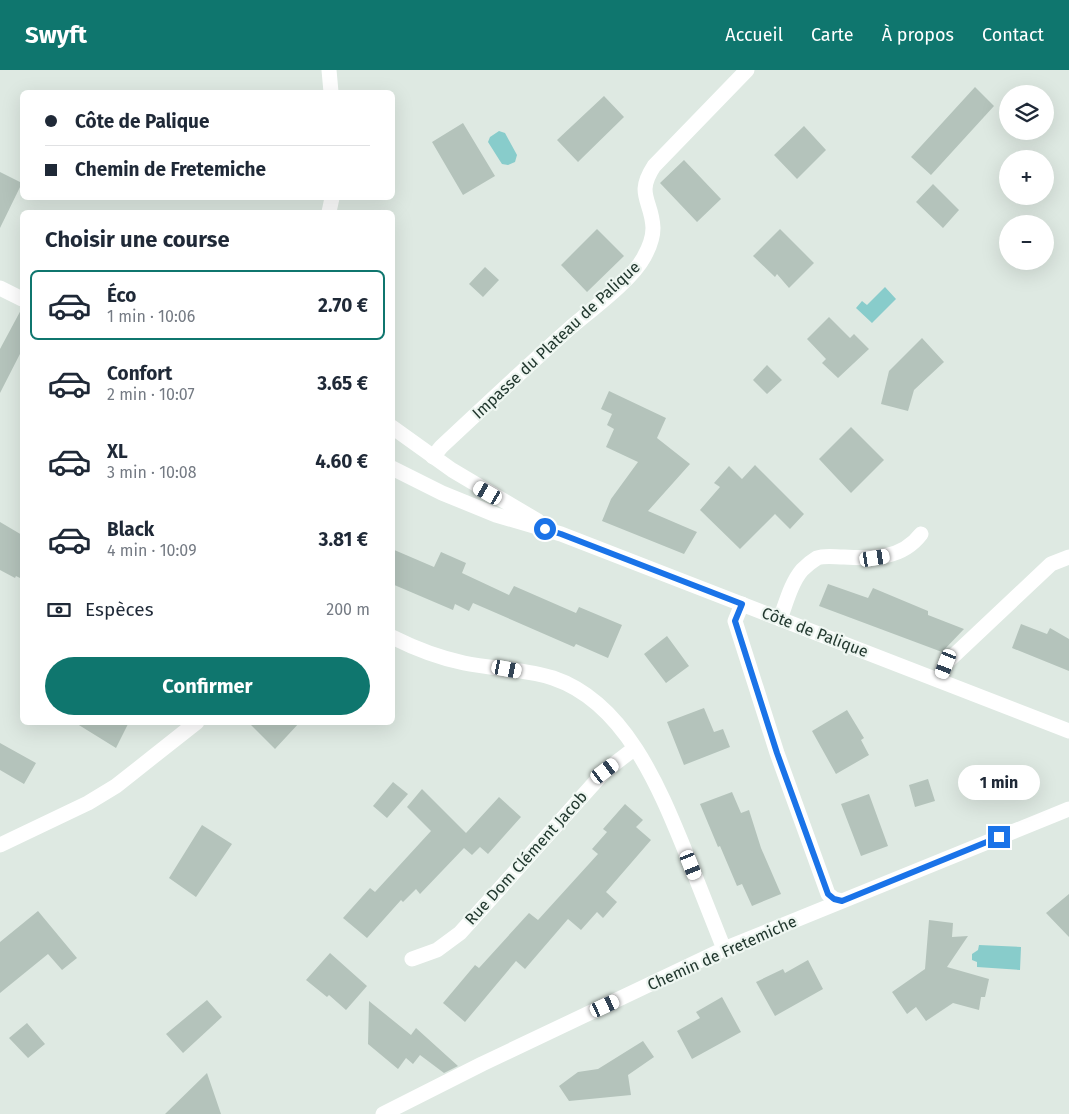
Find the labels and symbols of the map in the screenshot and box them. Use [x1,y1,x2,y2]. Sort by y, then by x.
street label: Impasse du Plateau de Palique [468,257,644,423]
car [471,479,504,507]
route start [534,518,556,540]
car [859,548,890,568]
street label: Côte de Palique [759,603,871,661]
car [933,647,958,681]
car [490,659,523,679]
car [588,756,621,786]
callout: 1 min [958,764,1040,800]
street label: Rue Dom Clément Jacob [461,787,591,929]
route end [988,826,1010,848]
car [678,848,703,882]
street label: Chemin de Fretemiche [645,912,799,994]
car [588,993,621,1019]

